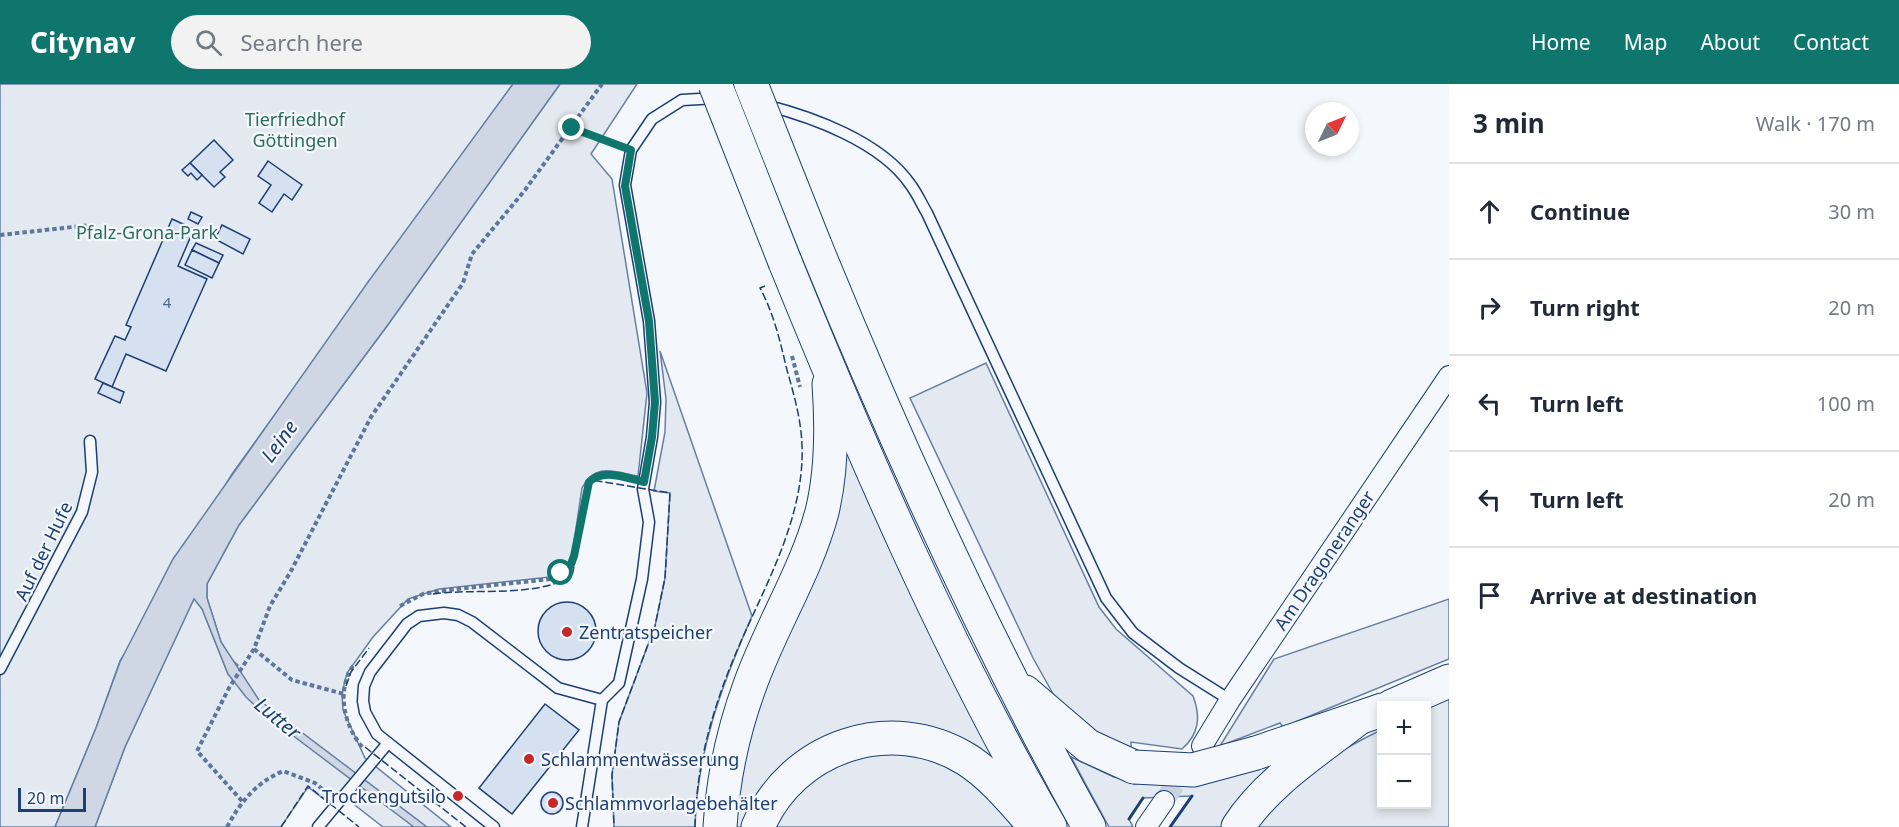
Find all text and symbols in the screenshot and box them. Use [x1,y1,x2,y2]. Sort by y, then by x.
search box [171,15,591,69]
text: Citynav [30,23,135,61]
icon: search [192,26,225,59]
text: Search here [240,27,363,57]
text: Home [1531,28,1591,56]
text: Map [1624,28,1667,56]
text: About [1700,28,1760,56]
text: Contact [1793,28,1869,56]
north arrow [1305,102,1359,156]
text: 3 min [1473,105,1545,141]
park label: Tierfriedhof Göttingen [245,107,346,152]
text: Walk · 170 m [1756,110,1875,137]
route end [558,114,584,140]
icon: ahead [1473,195,1506,228]
text: Continue [1530,196,1630,226]
text: 30 m [1828,198,1875,225]
park label: Pfalz-Grona-Park [76,220,218,244]
icon: right [1473,291,1506,324]
house number: 4 [163,292,172,312]
text: Turn right [1530,292,1640,322]
text: 20 m [1828,294,1875,321]
icon: left [1473,387,1506,420]
text: Turn left [1530,388,1624,418]
text: 100 m [1817,390,1875,417]
water label: Leine [254,414,304,468]
icon: left [1473,483,1506,516]
text: Turn left [1530,484,1624,514]
street label: Am Dragoneranger [1268,485,1380,634]
text: 20 m [1828,486,1875,513]
street label: Auf der Hufe [9,497,77,605]
route start [547,559,573,585]
icon: arrive [1473,579,1506,612]
text: Arrive at destination [1530,580,1757,610]
place label: Zentratspeicher [579,620,713,644]
marker: Zentratspeicher [560,625,574,639]
water label: Lutter [249,691,308,746]
map controls [1377,701,1431,809]
button: + [1377,701,1431,755]
place label: Schlammentwässerung [541,747,739,771]
marker: Schlammentwässerung [522,752,536,766]
button: − [1377,755,1431,809]
place label: Trockengutsilo [322,784,446,808]
scale bar [18,785,86,812]
text: 20 m [27,787,64,809]
marker: Trockengutsilo [451,789,465,803]
place label: Schlammvorlagebehälter [565,791,778,815]
marker: Schlammvorlagebehälter [546,796,560,810]

